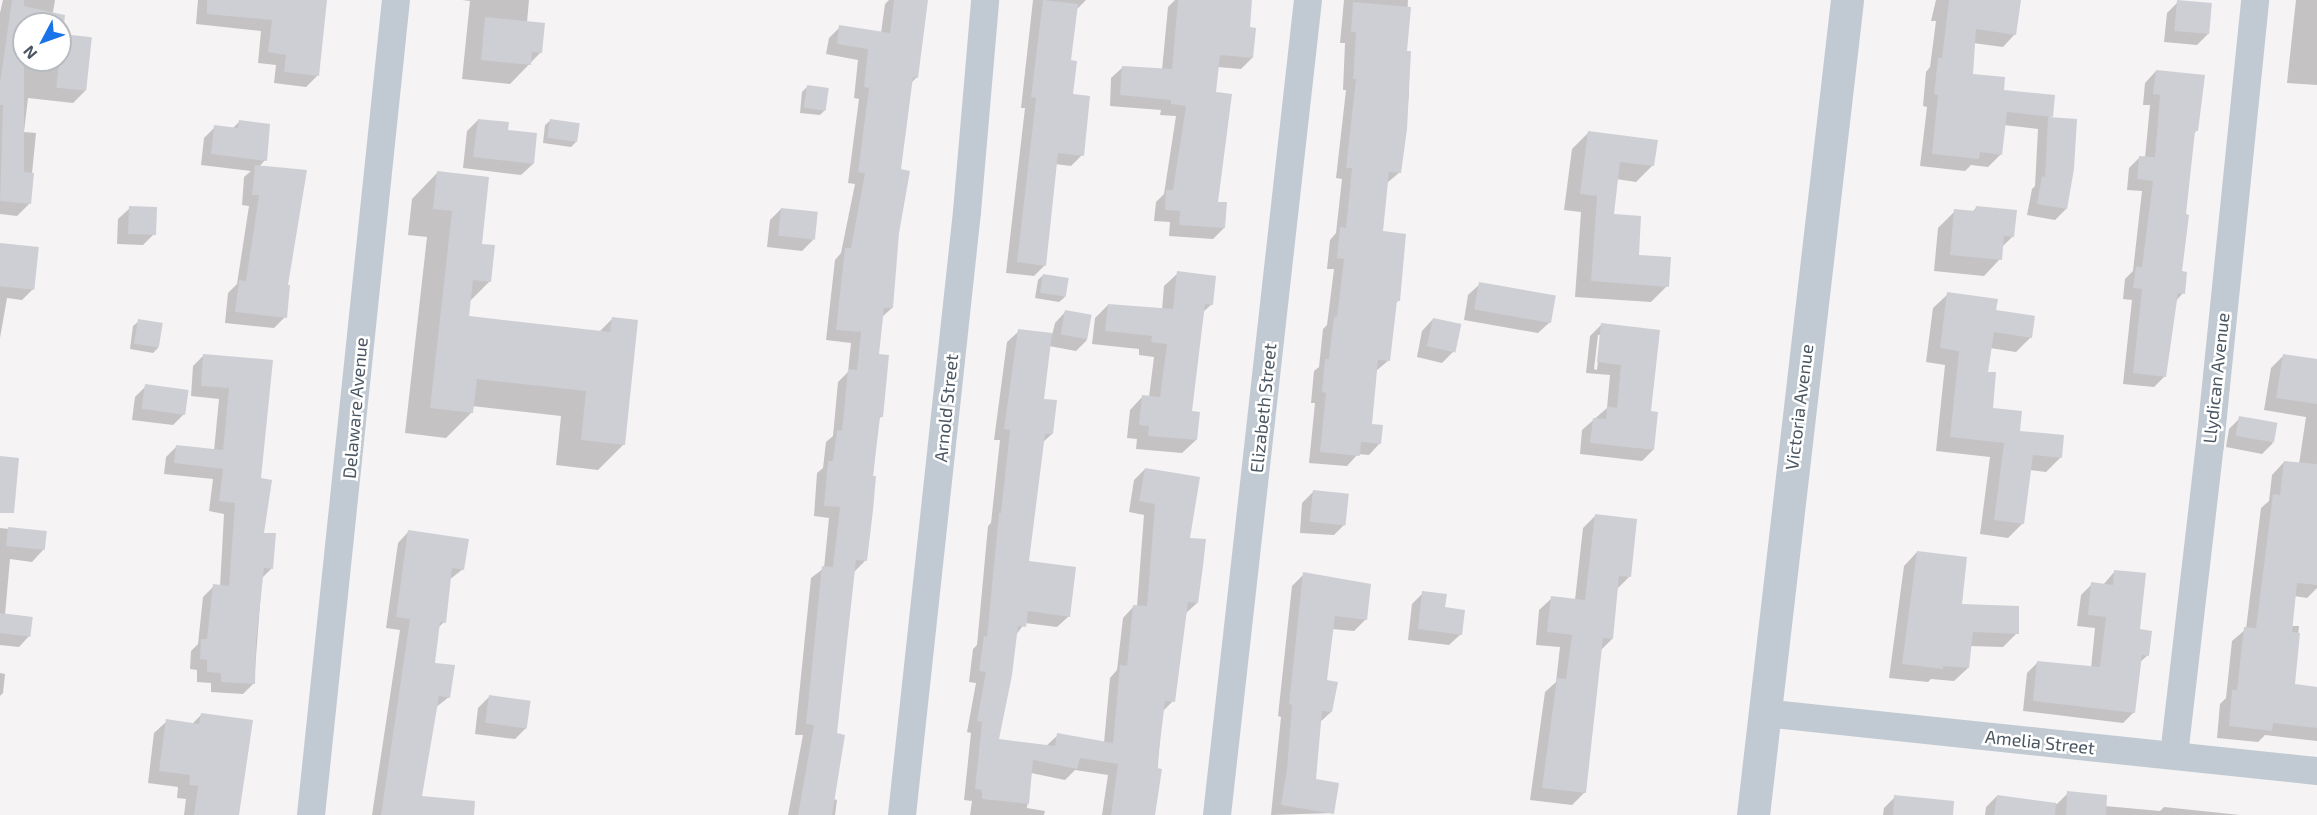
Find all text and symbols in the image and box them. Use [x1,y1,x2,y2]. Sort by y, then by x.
north arrow [12,12,72,72]
text: N [19,42,41,63]
street label: Llydican Avenue [2198,311,2234,445]
street label: Delaware Avenue [338,336,372,480]
street label: Elizabeth Street [1245,342,1281,474]
street label: Victoria Avenue [1781,343,1817,471]
street label: Arnold Street [930,353,962,463]
street label: Amelia Street [1984,725,2096,759]

